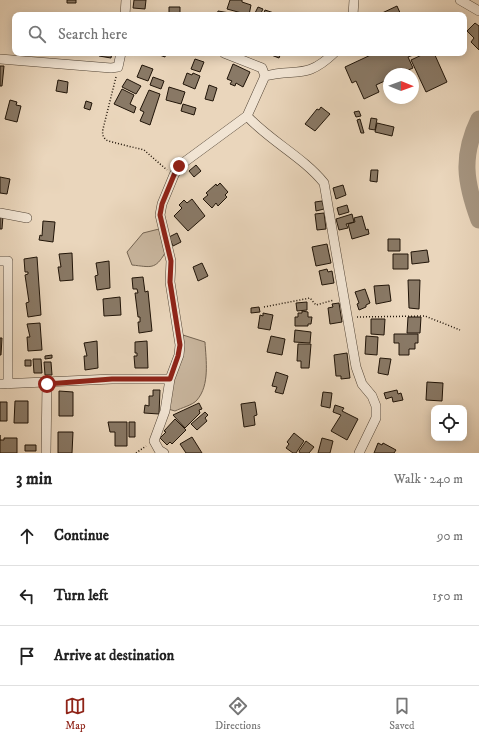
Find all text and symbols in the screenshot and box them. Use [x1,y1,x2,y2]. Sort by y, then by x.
search box [12,12,467,56]
icon: search [26,23,48,45]
text: Search here [58,25,127,44]
north arrow [383,68,419,104]
route end [170,157,188,175]
route start [38,375,56,393]
map controls [431,405,467,441]
button: locate [431,405,467,441]
text: 3 min [16,468,52,490]
text: Walk · 240 m [394,471,463,487]
icon: ahead [16,525,38,547]
text: Continue [54,526,109,545]
text: 90 m [437,528,463,544]
icon: left [16,585,38,607]
text: Turn left [54,586,108,605]
text: 150 m [432,588,463,604]
icon: arrive [16,645,38,667]
text: Arrive at destination [54,646,174,665]
tab: Map [64,695,86,733]
tab: Directions [215,695,261,733]
tab: Saved [389,695,415,733]

